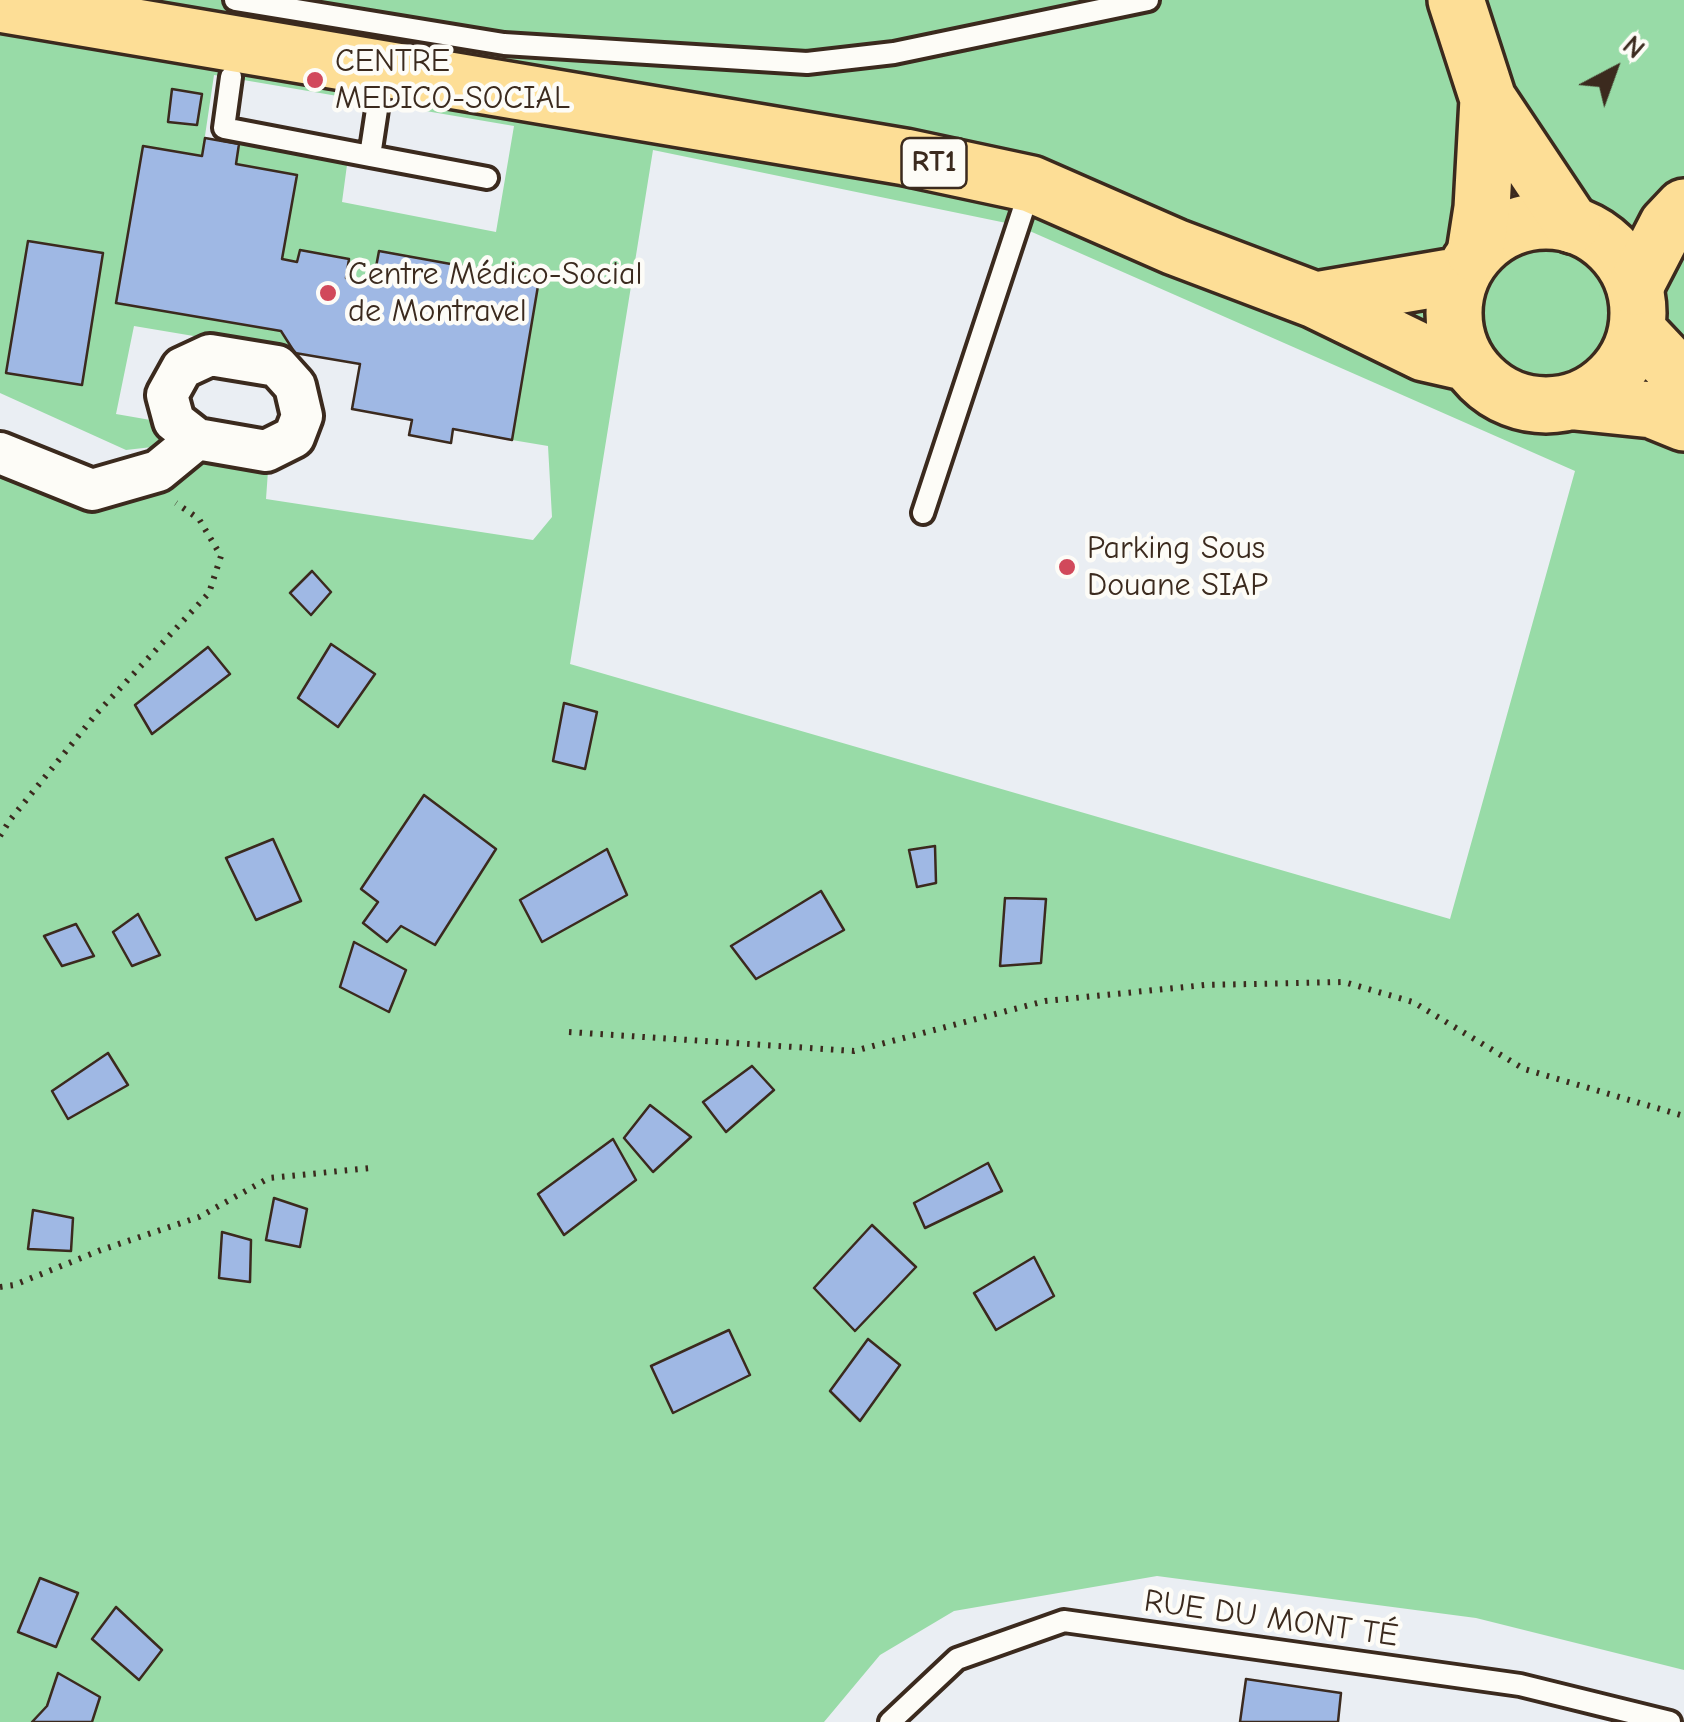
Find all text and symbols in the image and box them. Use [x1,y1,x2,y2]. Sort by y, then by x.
north arrow [1564,20,1664,120]
text: N [1616,29,1651,65]
place label: CENTRE MEDICO-SOCIAL [335,43,570,118]
marker: CENTRE MEDICO-SOCIAL [304,69,326,91]
road number: RT1 [902,138,966,188]
place label: Centre Médico-Social de Montravel [348,256,642,331]
marker: Centre Médico-Social de Montravel [317,282,339,304]
place label: Parking Sous Douane SIAP [1087,530,1268,605]
marker: Parking Sous Douane SIAP [1056,556,1078,578]
street label: RUE DU MONT TÉ [1142,1582,1400,1656]

